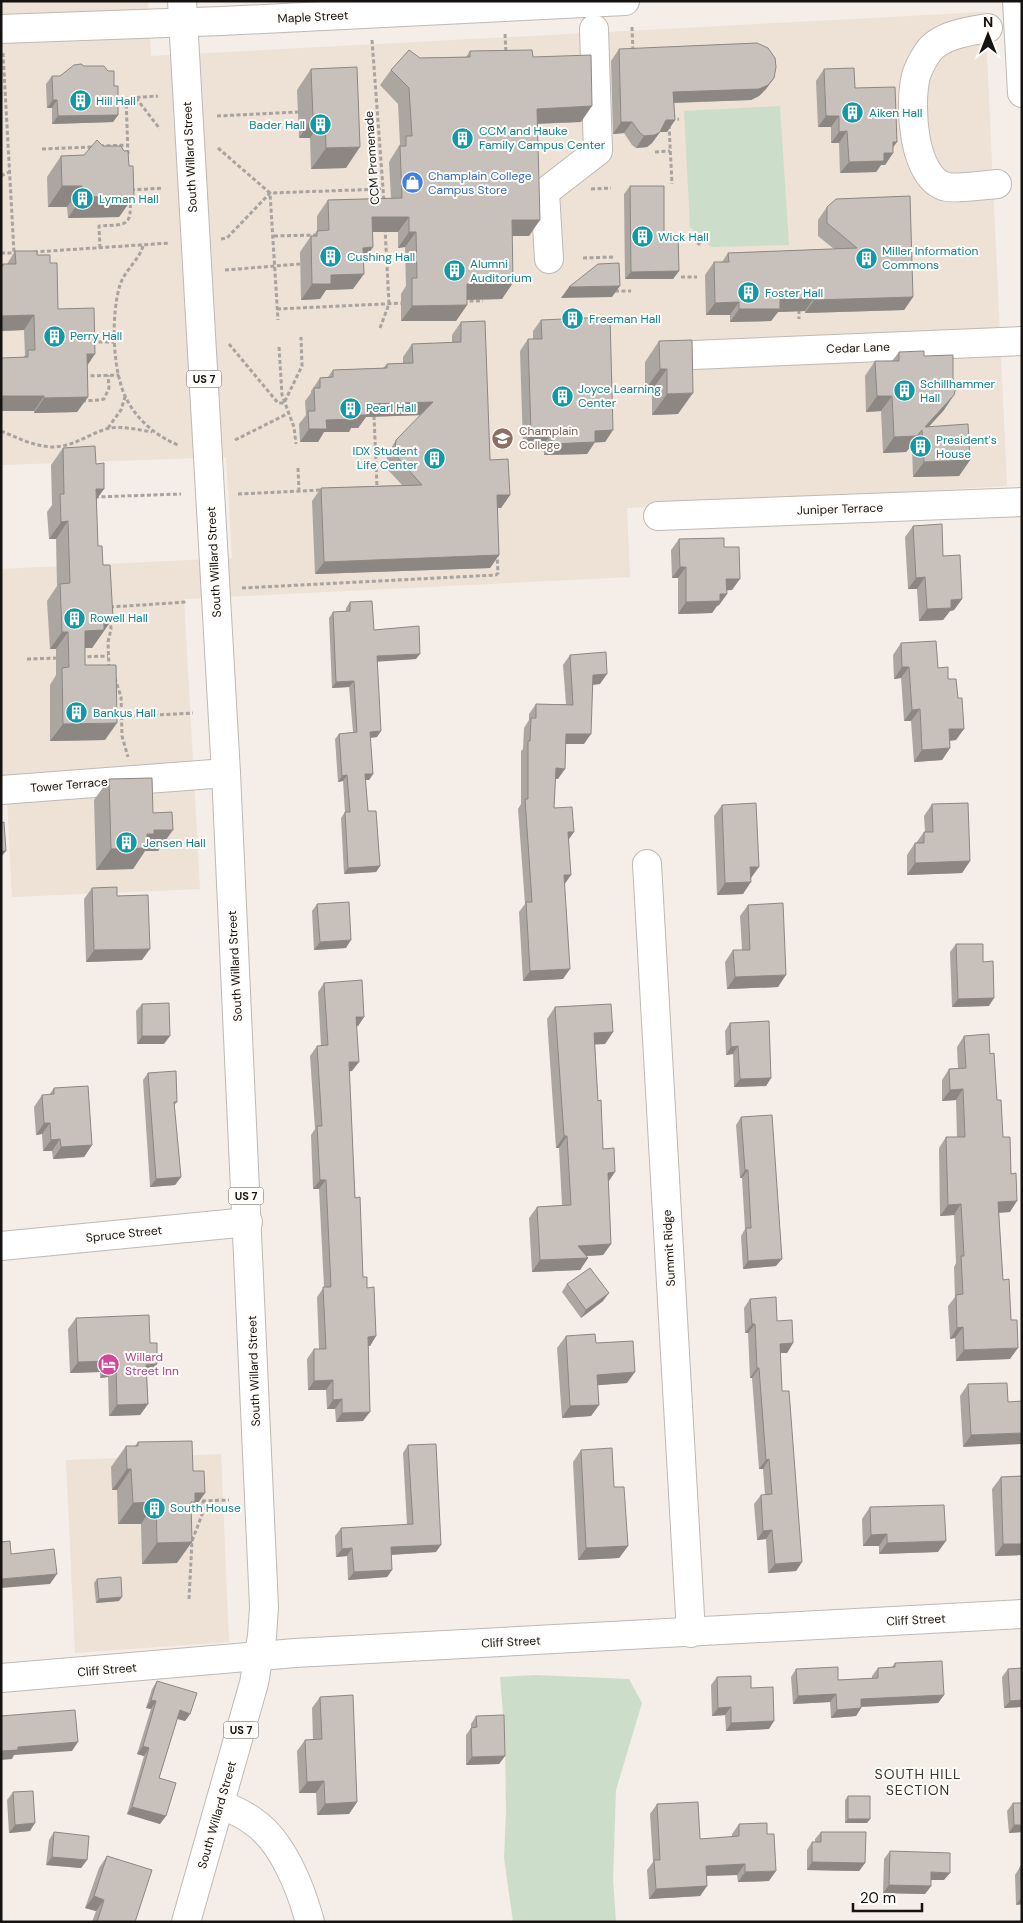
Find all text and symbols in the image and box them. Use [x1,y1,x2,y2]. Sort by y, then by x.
street label: Maple Street [277,7,349,27]
north arrow [963,10,1013,60]
text: N [983,13,993,31]
building icon: Hill Hall [68,89,92,113]
place label: Hill Hall [96,93,136,109]
street label: South Willard Street [179,101,201,213]
building icon: Aiken Hall [841,101,865,125]
place label: Aiken Hall [869,105,922,121]
street label: CCM Promenade [361,110,383,205]
building icon: Bader Hall [309,113,333,137]
place label: Bader Hall [249,117,305,133]
place label: CCM and Hauke Family Campus Center [479,123,606,153]
building icon: CCM and Hauke Family Campus Center [451,126,475,150]
place label: Champlain College Campus Store [428,168,532,198]
shop icon: Champlain College Campus Store [400,171,424,195]
building icon: Lyman Hall [71,187,95,211]
place label: Lyman Hall [99,191,159,207]
building icon: Wick Hall [630,225,654,249]
place label: Wick Hall [658,229,709,245]
place label: Miller Information Commons [882,243,979,273]
building icon: Cushing Hall [319,245,343,269]
building icon: Miller Information Commons [854,246,878,270]
place label: Cushing Hall [347,249,415,265]
place label: Alumni Auditorium [470,256,532,286]
building icon: Alumni Auditorium [442,259,466,283]
building icon: Foster Hall [737,281,761,305]
place label: Foster Hall [765,285,823,301]
building icon: Freeman Hall [561,307,585,331]
place label: Freeman Hall [589,311,661,327]
building icon: Perry Hall [42,324,66,348]
place label: Perry Hall [70,328,122,344]
street label: Cedar Lane [826,339,890,357]
road number: US 7 [186,370,222,388]
place label: Schillhammer Hall [920,376,996,406]
building icon: Schillhammer Hall [892,379,916,403]
place label: Joyce Learning Center [578,381,661,411]
building icon: Joyce Learning Center [550,384,574,408]
building icon: Pearl Hall [338,396,362,420]
place label: Pearl Hall [366,400,416,416]
place label: Champlain College [519,423,578,453]
school or university icon: Champlain College [491,426,515,450]
place label: President's House [936,432,997,462]
building icon: President's House [908,435,932,459]
place label: IDX Student Life Center [353,443,419,473]
building icon: IDX Student Life Center [422,446,446,470]
street label: Juniper Terrace [797,499,884,518]
street label: South Willard Street [203,506,225,618]
building icon: Rowell Hall [62,606,86,630]
place label: Rowell Hall [90,610,148,626]
building icon: Bankus Hall [65,701,89,725]
place label: Bankus Hall [93,705,156,721]
street label: Tower Terrace [30,774,108,796]
building icon: Jensen Hall [115,831,139,855]
place label: Jensen Hall [143,835,206,851]
street label: South Willard Street [224,910,246,1022]
road number: US 7 [228,1188,264,1204]
street label: Summit Ridge [659,1209,679,1287]
street label: Spruce Street [85,1222,163,1246]
street label: South Willard Street [244,1315,264,1427]
place label: Willard Street Inn [125,1349,179,1379]
hotel icon: Willard Street Inn [97,1352,121,1376]
building icon: South House [142,1496,166,1520]
place label: South House [170,1500,241,1516]
street label: Cliff Street [886,1610,946,1630]
street label: Cliff Street [481,1632,541,1652]
street label: Cliff Street [77,1659,138,1681]
road number: US 7 [224,1722,258,1738]
street label: South Willard Street [194,1759,240,1871]
district label: SOUTH HILL SECTION [875,1765,961,1799]
scale bar [853,1880,922,1912]
text: 20 m [860,1888,896,1908]

